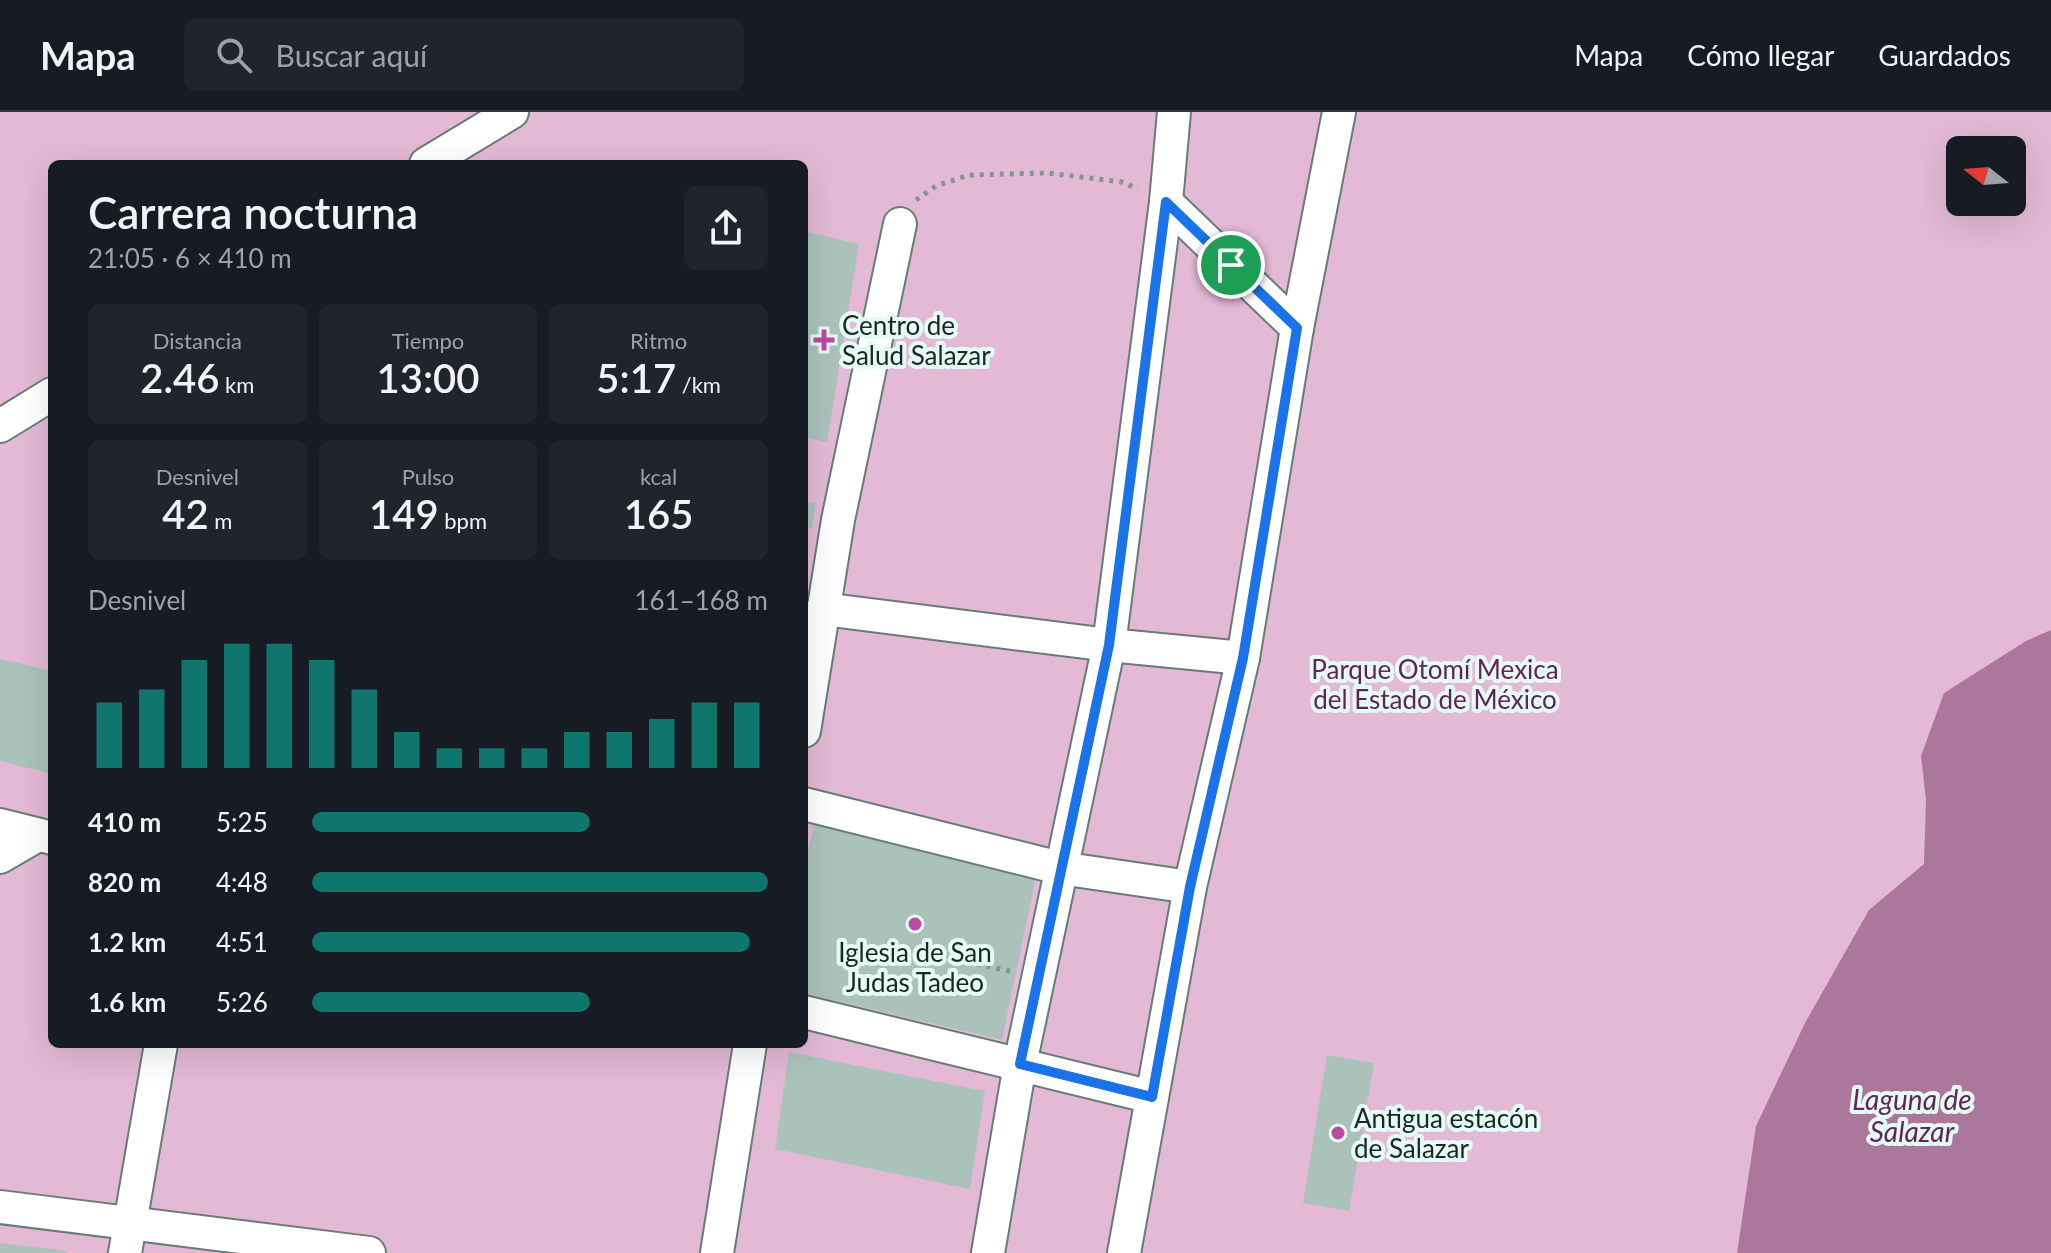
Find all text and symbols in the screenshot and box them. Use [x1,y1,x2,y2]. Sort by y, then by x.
search box [184,19,744,91]
text: Mapa [40,32,136,78]
icon: search [212,33,256,77]
text: Buscar aquí [276,37,427,73]
text: Mapa [1574,38,1643,72]
text: Cómo llegar [1687,38,1834,72]
text: Guardados [1878,38,2011,72]
north arrow [1946,136,2026,216]
map controls [1946,136,2026,216]
text: Carrera nocturna [88,186,418,238]
button: share [684,186,768,270]
pin [1197,231,1265,299]
text: 21:05 · 6 × 410 m [88,242,292,274]
icon: arrive [1209,243,1253,287]
place label: Centro de Salud Salazar [842,309,991,371]
text: Distancia [153,327,242,354]
text: Tiempo [392,327,464,354]
text: Ritmo [630,327,687,354]
marker: Centro de Salud Salazar [813,329,835,351]
text: 2.46 [140,354,219,402]
text: 13:00 [377,354,479,402]
text: 5:17 [596,354,676,402]
text: km [219,371,254,398]
text: /km [676,371,721,398]
text: Desnivel [156,463,239,490]
text: Pulso [402,463,454,490]
text: kcal [640,463,677,490]
text: 42 [162,490,209,538]
text: 149 [369,490,439,538]
text: 165 [624,490,693,538]
text: m [209,507,232,534]
text: bpm [439,507,487,534]
text: Desnivel [88,584,186,616]
text: 161–168 m [634,584,768,616]
park label: Parque Otomí Mexica del Estado de México [1311,653,1559,715]
text: 410 m [88,806,161,838]
text: 5:25 [216,806,268,838]
text: 820 m [88,866,161,898]
text: 4:48 [216,866,268,898]
marker: Iglesia de San Judas Tadeo [906,915,924,933]
text: 1.2 km [88,926,166,958]
text: 4:51 [216,926,268,958]
place label: Iglesia de San Judas Tadeo [838,936,992,998]
text: 1.6 km [88,986,166,1018]
text: 5:26 [216,986,268,1018]
water label: Laguna de Salazar [1852,1082,1972,1148]
place label: Antigua estacón de Salazar [1354,1102,1538,1164]
marker: Antigua estacón de Salazar [1329,1124,1347,1142]

